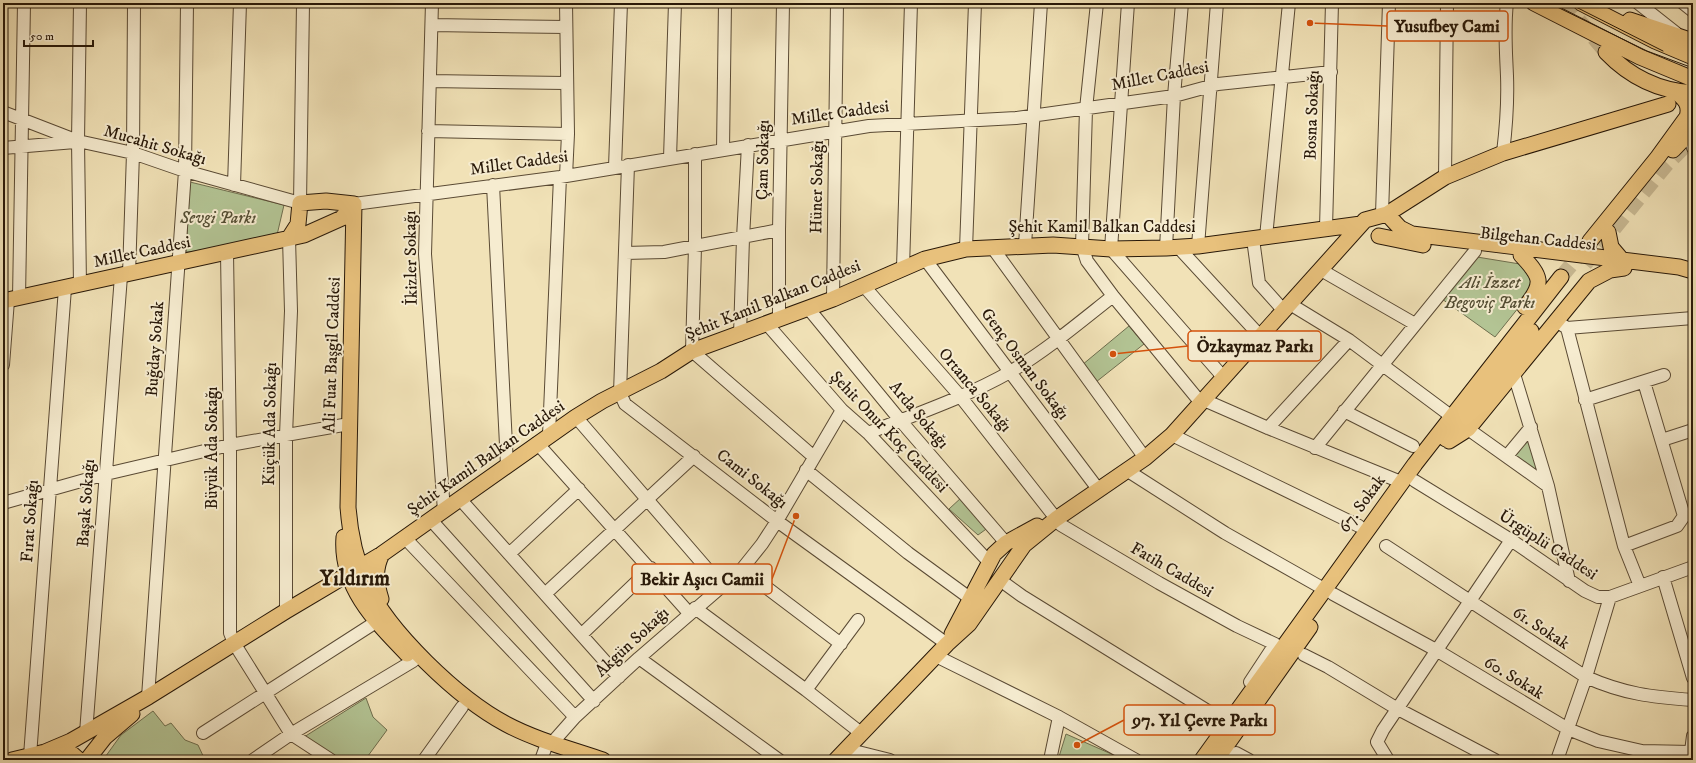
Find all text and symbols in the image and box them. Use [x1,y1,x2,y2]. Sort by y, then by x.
callout: Yusufbey Cami [1387,11,1508,41]
text: Yusufbey Cami [1393,16,1500,38]
scale bar [24,22,93,48]
text: 50 m [30,29,54,44]
street label: Millet Caddesi [1109,56,1211,96]
street label: Bosna Sokağı [1299,70,1325,160]
street label: Millet Caddesi [790,95,890,131]
street label: Mucahit Sokağı [101,120,209,170]
street label: Çam Sokağı [751,120,775,200]
street label: Hüner Sokağı [805,140,829,234]
street label: Millet Caddesi [469,145,569,181]
park label: Sevgi Parkı [179,207,256,229]
street label: İkizler Sokağı [398,210,423,306]
street label: Şehit Kamil Balkan Caddesi [1008,216,1196,238]
street label: Bilgehan Caddesi [1479,222,1597,256]
street label: Millet Caddesi [91,231,193,273]
street label: Şehit Kamil Balkan Caddesi [682,255,864,345]
park label: Ali İzzet Begoviç Parkı [1444,272,1536,314]
street label: Ali Fuat Başgil Caddesi [318,277,346,433]
street label: Buğday Sokak [141,300,169,398]
street label: Genç Osman Sokağı [976,304,1074,424]
callout: Özkaymaz Parkı [1188,331,1321,361]
text: Özkaymaz Parkı [1197,335,1314,358]
street label: Ortanca Sokağı [933,343,1017,437]
street label: Küçük Ada Sokağı [258,362,282,486]
street label: Şehit Onur Koç Caddesi [825,366,953,498]
street label: Arda Sokağı [884,377,954,453]
street label: Büyük Ada Sokağı [201,387,223,509]
street label: Şehit Kamil Balkan Caddesi [403,395,569,521]
street label: Cami Sokağı [712,444,792,514]
street label: Başak Sokağı [72,458,100,548]
street label: 67. Sokak [1334,470,1391,537]
street label: Fırat Sokağı [16,479,44,563]
street label: Ürgüplü Caddesi [1494,505,1602,585]
street label: Fatih Caddesi [1127,537,1217,603]
callout: Bekir Aşıcı Camii [632,564,772,594]
district label: Yıldırım [319,566,390,592]
text: Bekir Aşıcı Camii [640,569,764,591]
street label: 61. Sokak [1508,601,1574,655]
street label: Akgün Sokağı [590,602,674,682]
street label: 60. Sokak [1480,651,1549,705]
callout: 97. Yıl Çevre Parkı [1124,705,1275,735]
text: 97. Yıl Çevre Parkı [1130,710,1268,732]

